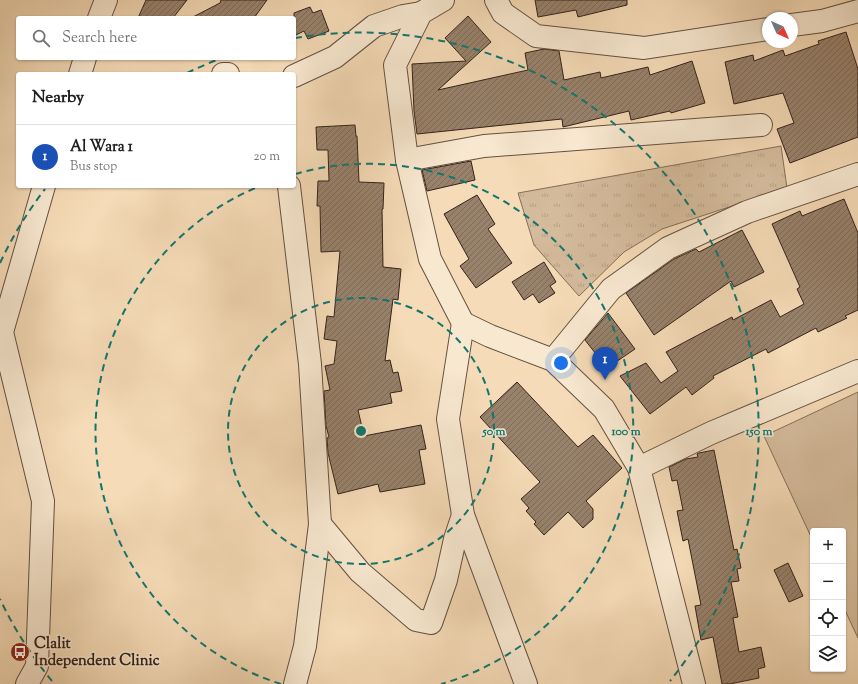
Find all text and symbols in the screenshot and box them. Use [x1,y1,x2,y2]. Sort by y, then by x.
north arrow [762,12,798,48]
search box [16,16,296,60]
icon: search [30,27,52,49]
text: Search here [62,28,137,49]
text: Nearby [32,86,84,110]
text: Al Wara 1 [70,137,133,158]
text: 1 [43,148,47,166]
text: 20 m [254,148,280,166]
text: Bus stop [70,158,117,176]
pin: 1 [592,347,618,380]
your location [551,353,571,373]
text: 50 m [482,423,506,441]
text: 100 m [610,423,641,441]
text: 150 m [744,423,773,441]
centre of rings [354,424,368,438]
map controls [810,528,846,672]
button: + [810,528,846,564]
button: − [810,564,846,600]
button: locate [810,600,846,636]
place label: Clalit Independent Clinic [34,634,160,672]
button: layers [810,636,846,672]
bus stop icon: Clalit Independent Clinic [9,641,31,663]

